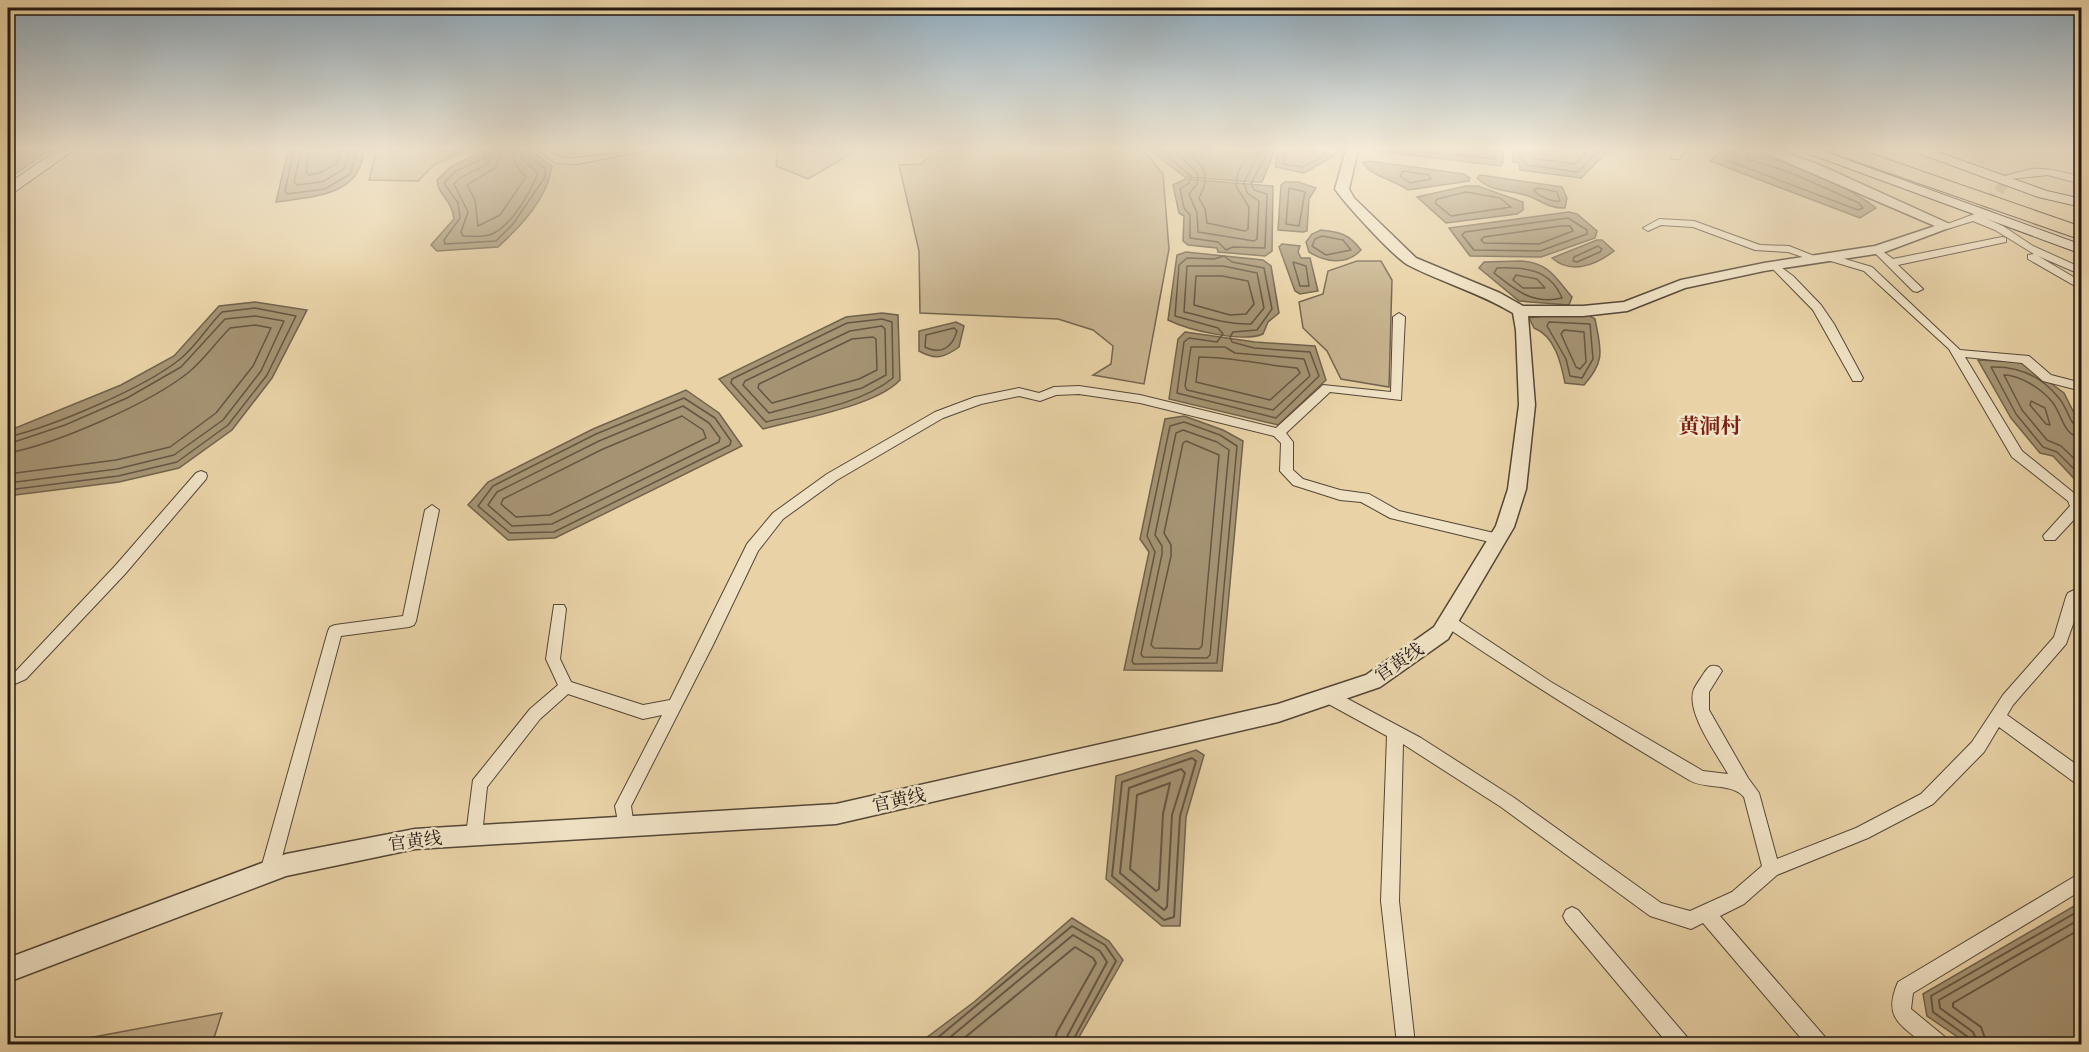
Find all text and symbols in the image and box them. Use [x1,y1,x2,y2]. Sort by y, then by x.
district label: 黄洞村 [1679,414,1742,441]
street label: 官黄线 [1371,639,1429,688]
street label: 官黄线 [871,785,928,818]
street label: 官黄线 [387,828,443,857]

